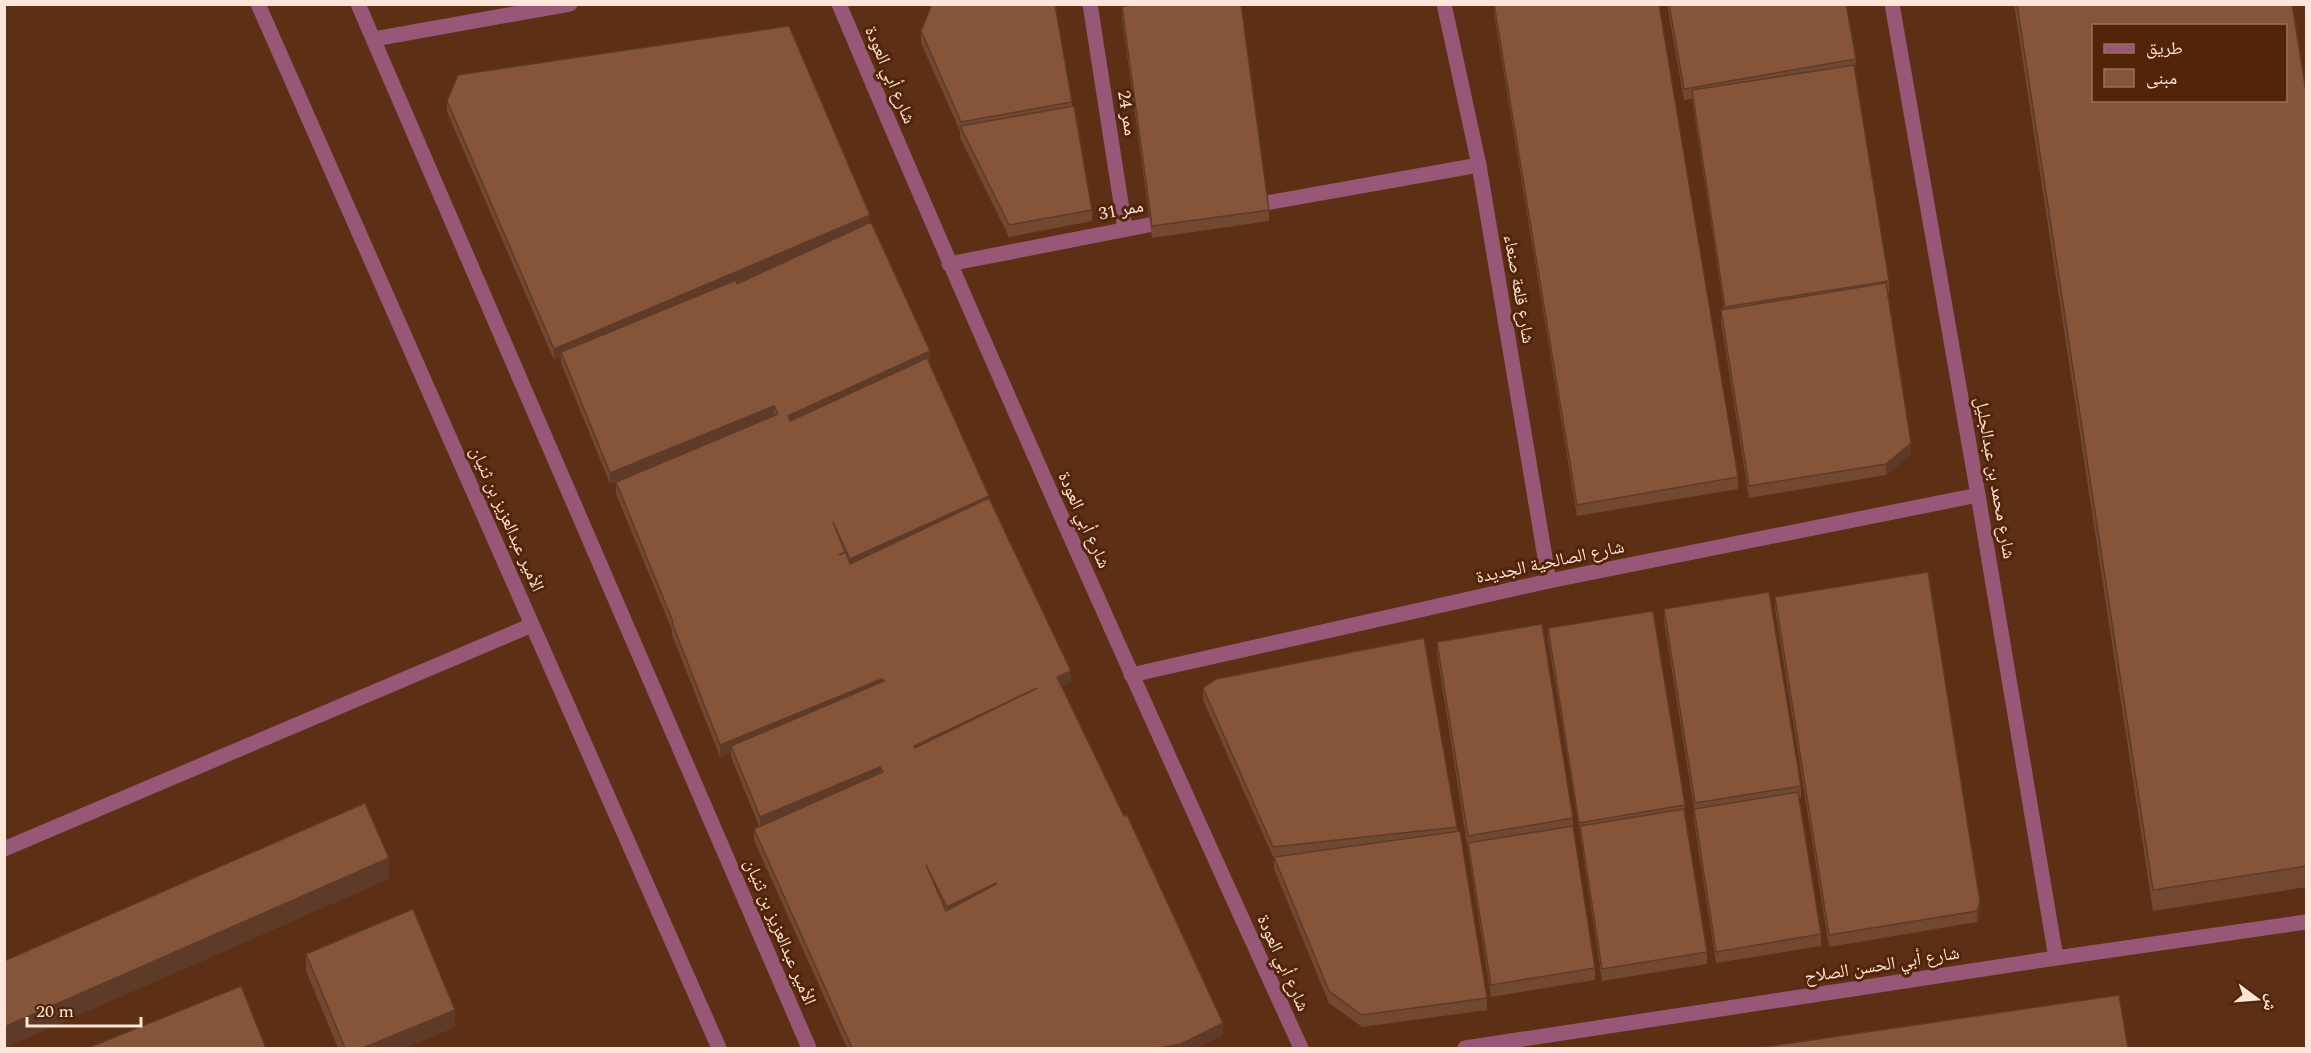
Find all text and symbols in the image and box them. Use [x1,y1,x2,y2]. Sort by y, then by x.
street label: شارع أبي العودة [857,22,923,128]
legend [2092,24,2287,102]
text: طريق [2146,35,2183,62]
text: مبنى [2146,65,2177,92]
street label: ممر 24 [1110,88,1144,138]
street label: ممر 31 [1096,192,1146,228]
street label: شارع قلعة صنعاء [1496,232,1542,346]
street label: شارع محمد بن عبدالجليل [1967,395,2023,561]
street label: الأمير عبدالعزيز بن ثنيان [463,442,551,596]
street label: شارع أبي العودة [1050,467,1117,573]
street label: شارع الصالحية الجديدة [1473,533,1627,591]
street label: الأمير عبدالعزيز بن ثنيان [737,855,823,1009]
street label: شارع أبي العودة [1249,910,1316,1016]
street label: شارع أبي الحسن الصلاح [1803,939,1961,991]
north arrow [2227,969,2287,1029]
scale bar [27,990,141,1028]
text: ش [2257,991,2284,1014]
text: 20 m [36,998,74,1025]

